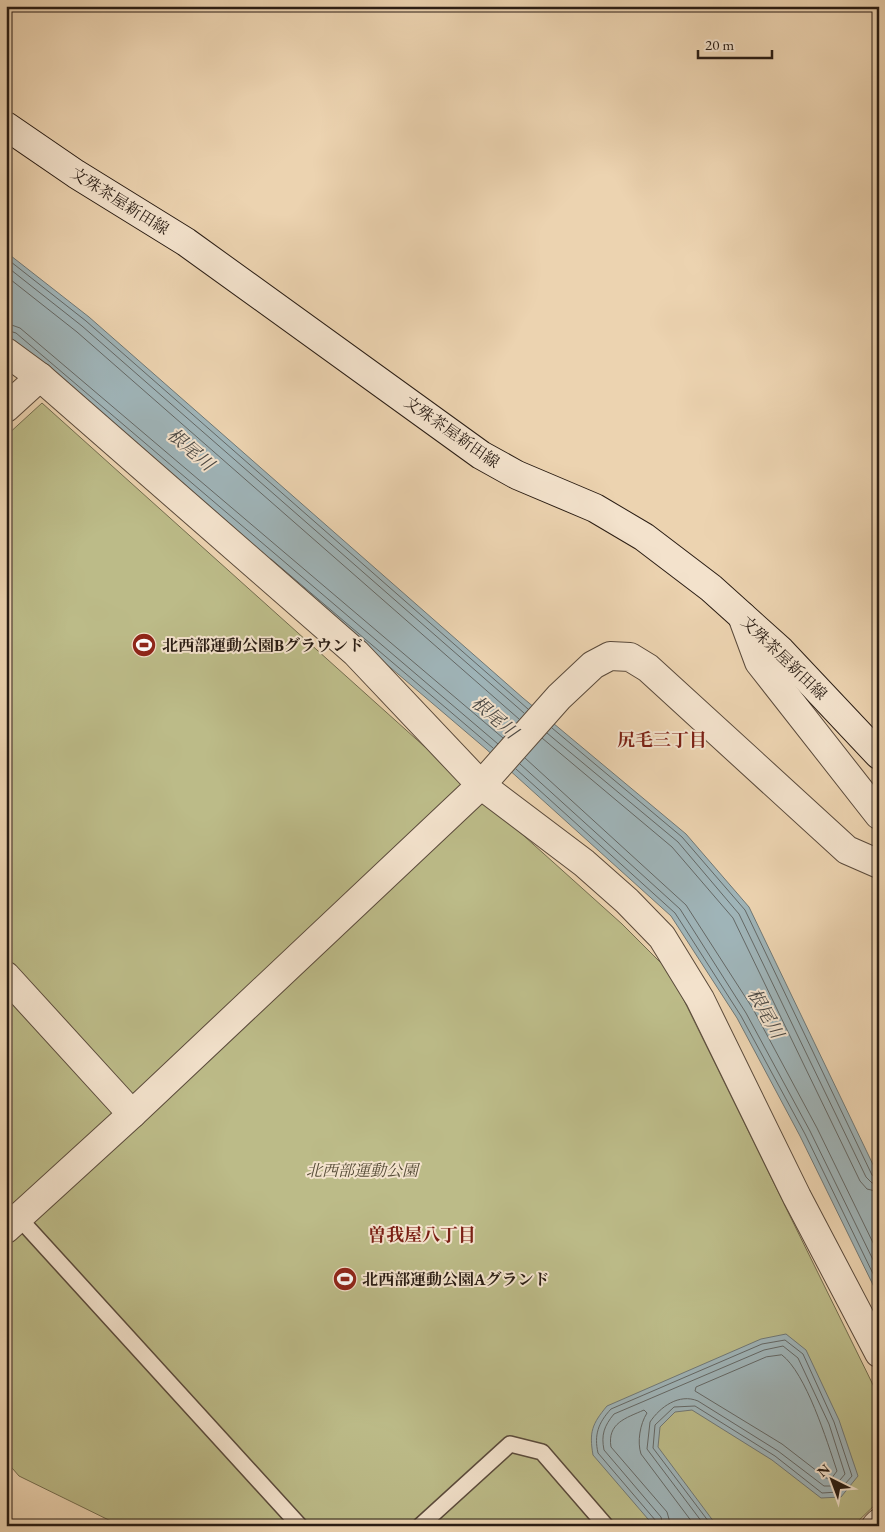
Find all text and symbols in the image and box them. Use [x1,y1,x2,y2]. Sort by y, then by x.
scale bar [698,28,771,60]
text: 20 m [705,35,734,54]
street label: 文殊茶屋新田線 [67,162,173,240]
street label: 文殊茶屋新田線 [400,391,504,473]
water label: 根尾川 [163,423,220,477]
street label: 文殊茶屋新田線 [736,612,832,704]
sports icon: 北西部運動公園Bグラウンド [131,632,157,658]
place label: 北西部運動公園Bグラウンド [162,635,364,656]
water label: 根尾川 [467,691,524,745]
district label: 尻毛三丁目 [617,728,707,751]
water label: 根尾川 [743,984,790,1044]
park label: 北西部運動公園 [306,1160,421,1181]
district label: 曽我屋八丁目 [368,1223,476,1246]
sports icon: 北西部運動公園Aグランド [332,1266,358,1292]
place label: 北西部運動公園Aグランド [362,1269,550,1290]
north arrow [808,1454,858,1504]
text: N [813,1459,834,1481]

